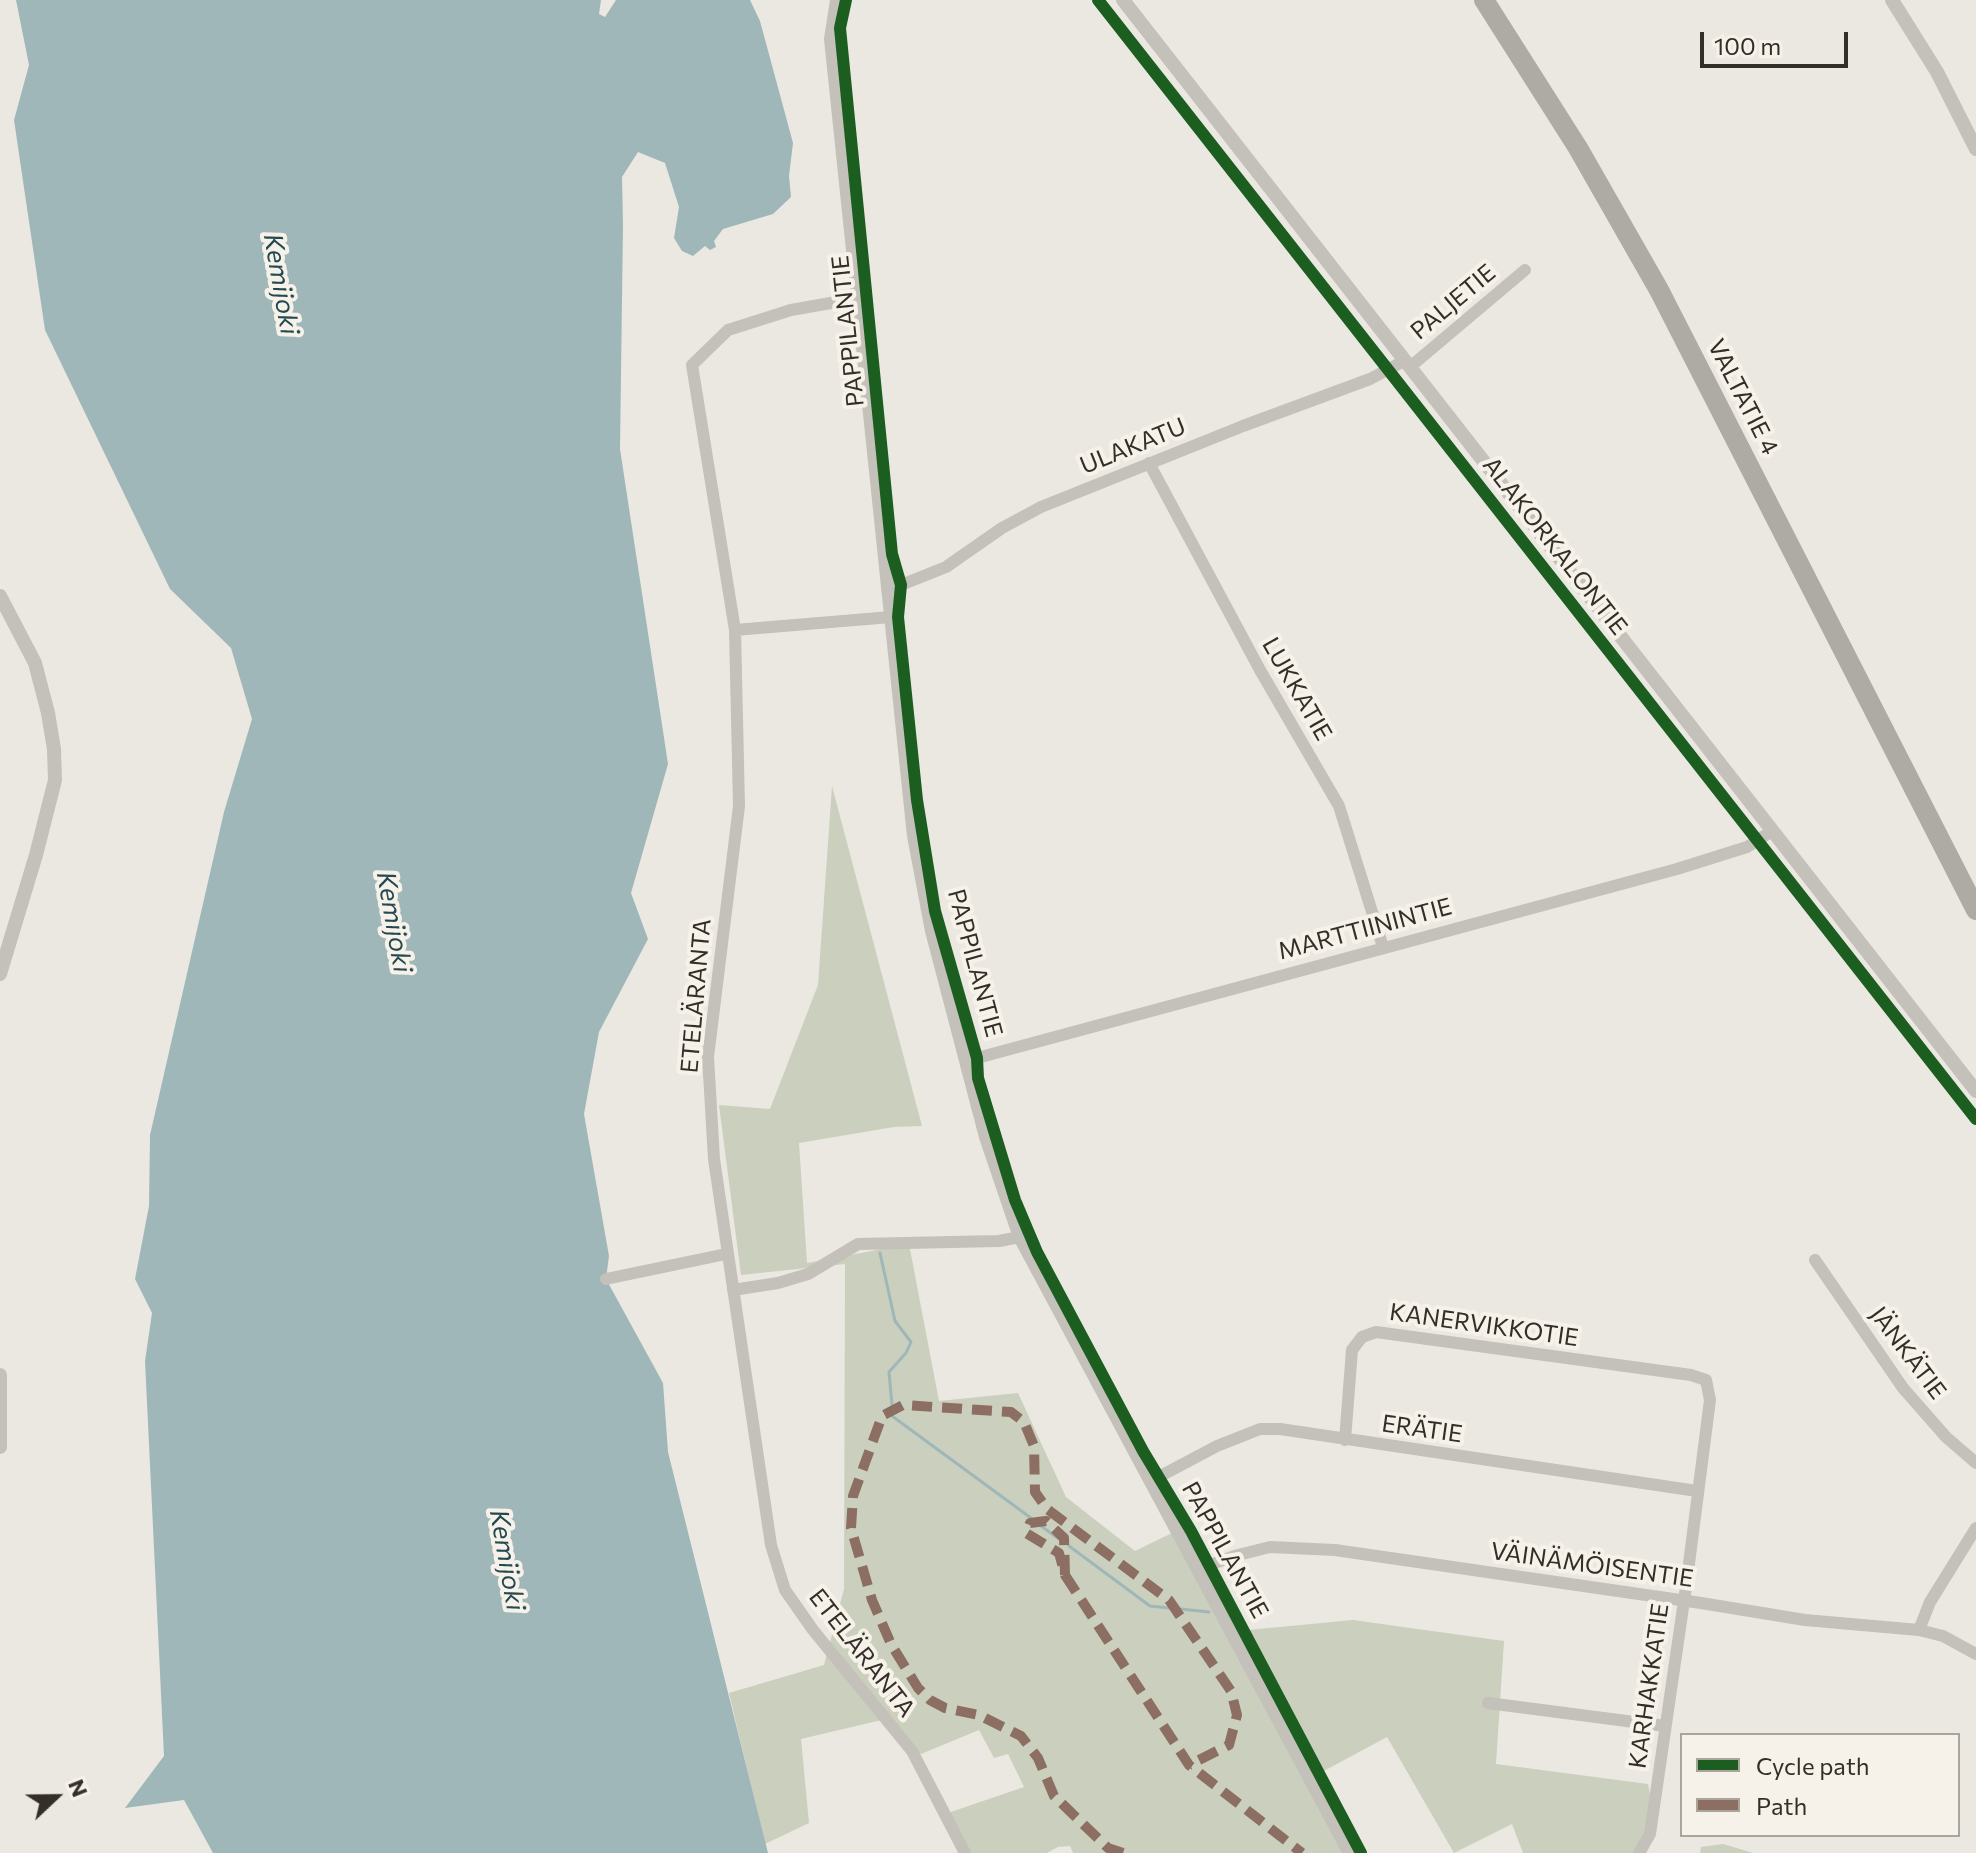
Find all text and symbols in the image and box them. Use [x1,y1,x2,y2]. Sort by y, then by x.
scale bar [1704,16,1852,66]
text: 100 m [1714,31,1781,60]
water label: Kemijoki [257,231,305,337]
street label: PAPPILANTIE [826,254,870,408]
street label: PALJETIE [1405,258,1501,346]
street label: VALTATIE 4 [1702,334,1784,460]
street label: ULAKATU [1076,412,1190,480]
street label: ALAKORKALONTIE [1477,451,1633,641]
street label: LUKKATIE [1256,632,1338,746]
water label: Kemijoki [370,869,418,975]
street label: PAPPILANTIE [941,886,1009,1040]
street label: MARTTIININTIE [1275,892,1455,966]
street label: ETELÄRANTA [675,918,717,1074]
street label: KANERVIKKOTIE [1388,1297,1580,1353]
street label: JÄNKÄTIE [1864,1301,1952,1405]
street label: ERÄTIE [1380,1409,1464,1449]
street label: PAPPILANTIE [1176,1477,1274,1623]
water label: Kemijoki [483,1507,531,1613]
street label: VÄINÄMÖISENTIE [1489,1537,1695,1593]
street label: ETELÄRANTA [803,1583,921,1723]
street label: KARHAKKATIE [1623,1602,1675,1770]
legend [1680,1733,1960,1837]
text: Cycle path [1756,1751,1870,1780]
north arrow [16,1757,96,1837]
text: N [63,1775,94,1801]
text: Path [1756,1791,1807,1820]

